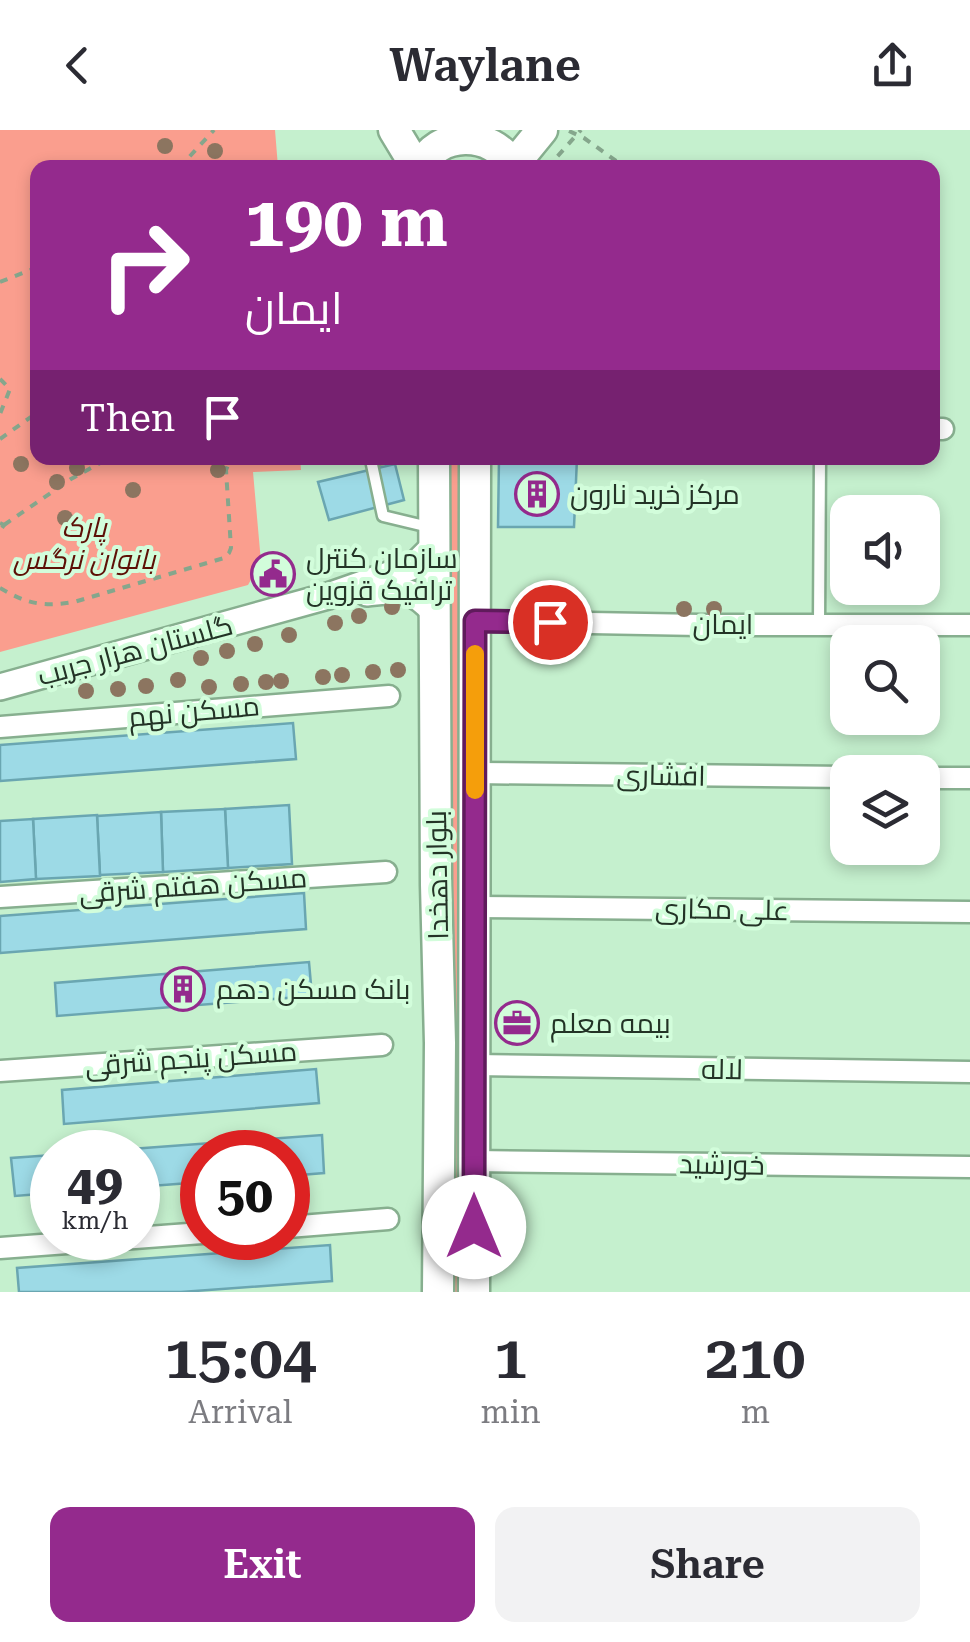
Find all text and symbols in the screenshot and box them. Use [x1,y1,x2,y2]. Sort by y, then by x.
icon: back [50,38,105,93]
icon: share [865,38,920,93]
text: Waylane [389,39,581,92]
text: 190 m [245,181,448,263]
icon: right [80,200,210,330]
text: ایمان [245,282,343,335]
icon: arrive [195,390,250,445]
text: Then [80,396,175,440]
building icon: مرکز خرید نارون [514,471,560,517]
place label: مرکز خرید نارون [570,478,740,511]
map controls [830,495,940,865]
button: sound [830,495,940,605]
park label: پارک بانوان نرگس [13,511,157,576]
place label: سازمان کنترل ترافیک قزوین [306,542,458,607]
public building icon: سازمان کنترل ترافیک قزوین [250,551,296,597]
pin [508,580,593,665]
icon: arrive [523,595,578,650]
street label: ایمان [693,608,753,641]
street label: گلستان هزار جریب [34,609,236,692]
button: search [830,625,940,735]
street label: مسکن نهم [127,689,261,737]
button: layers [830,755,940,865]
street label: افشاری [616,758,706,793]
street label: بلوار دهخدا [420,810,455,940]
street label: مسکن هفتم شرقی [78,861,308,913]
street label: علی مکاری [655,892,789,927]
building icon: بانک مسکن دهم [160,966,206,1012]
place label: بانک مسکن دهم [216,973,411,1009]
office icon: بیمه معلم [494,1000,540,1046]
place label: بیمه معلم [550,1007,671,1043]
street label: مسکن پنجم شرقی [84,1035,298,1085]
street label: لاله [701,1053,743,1086]
speed limit sign: 50 [180,1130,310,1260]
street label: خورشید [679,1147,765,1182]
text: 49 [67,1154,123,1212]
position arrow [422,1175,526,1279]
text: km/h [62,1206,128,1235]
text: 15:04 [164,1322,316,1393]
text: 1 [494,1322,527,1393]
text: 210 [705,1322,806,1393]
text: Arrival [188,1393,292,1431]
text: min [481,1393,541,1431]
text: m [741,1393,770,1431]
button: Exit [50,1507,475,1622]
button: Share [495,1507,920,1622]

